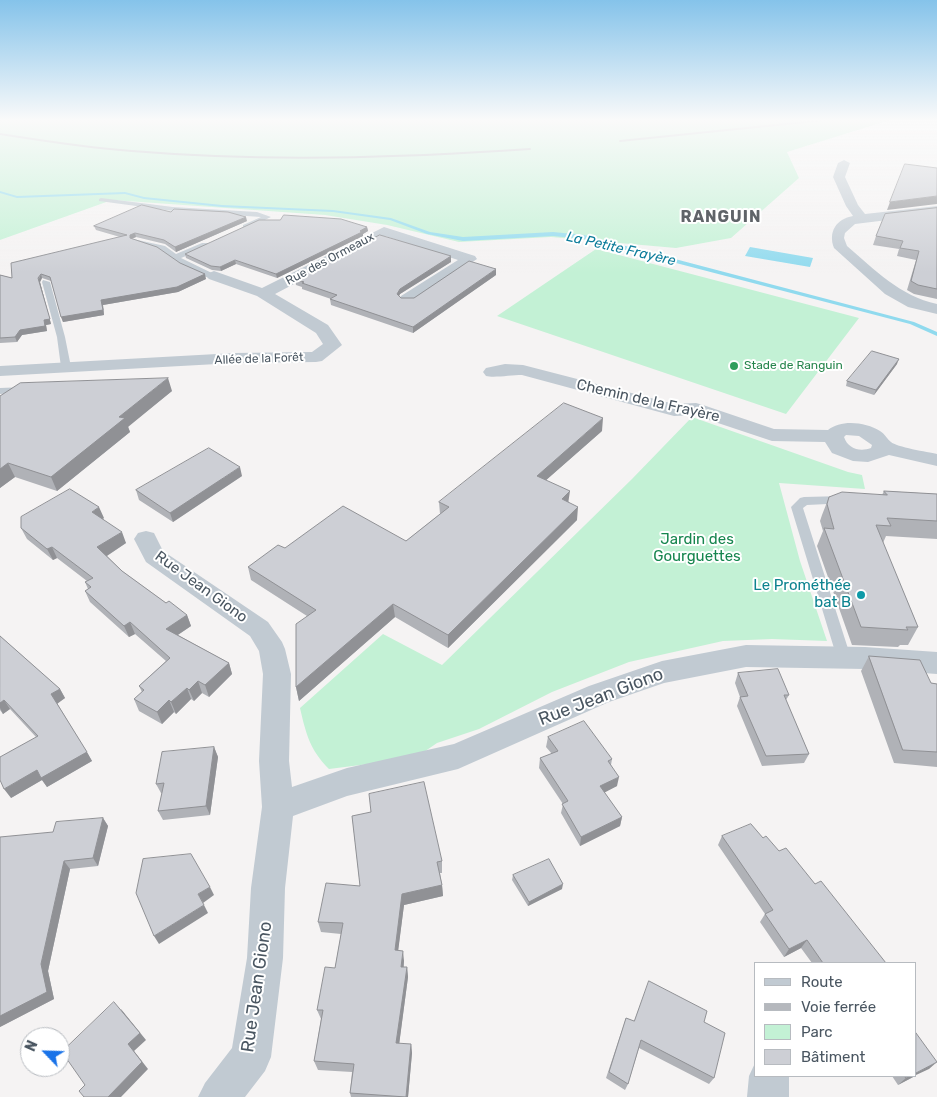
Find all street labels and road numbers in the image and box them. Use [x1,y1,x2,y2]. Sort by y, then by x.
street label: Rue des Ormeaux [283,230,377,288]
street label: Allée de la Forêt [214,350,304,368]
street label: Chemin de la Frayère [575,376,721,426]
street label: Rue Jean Giono [151,547,251,627]
street label: Rue Jean Giono [535,663,667,731]
street label: Rue Jean Giono [237,920,277,1054]

